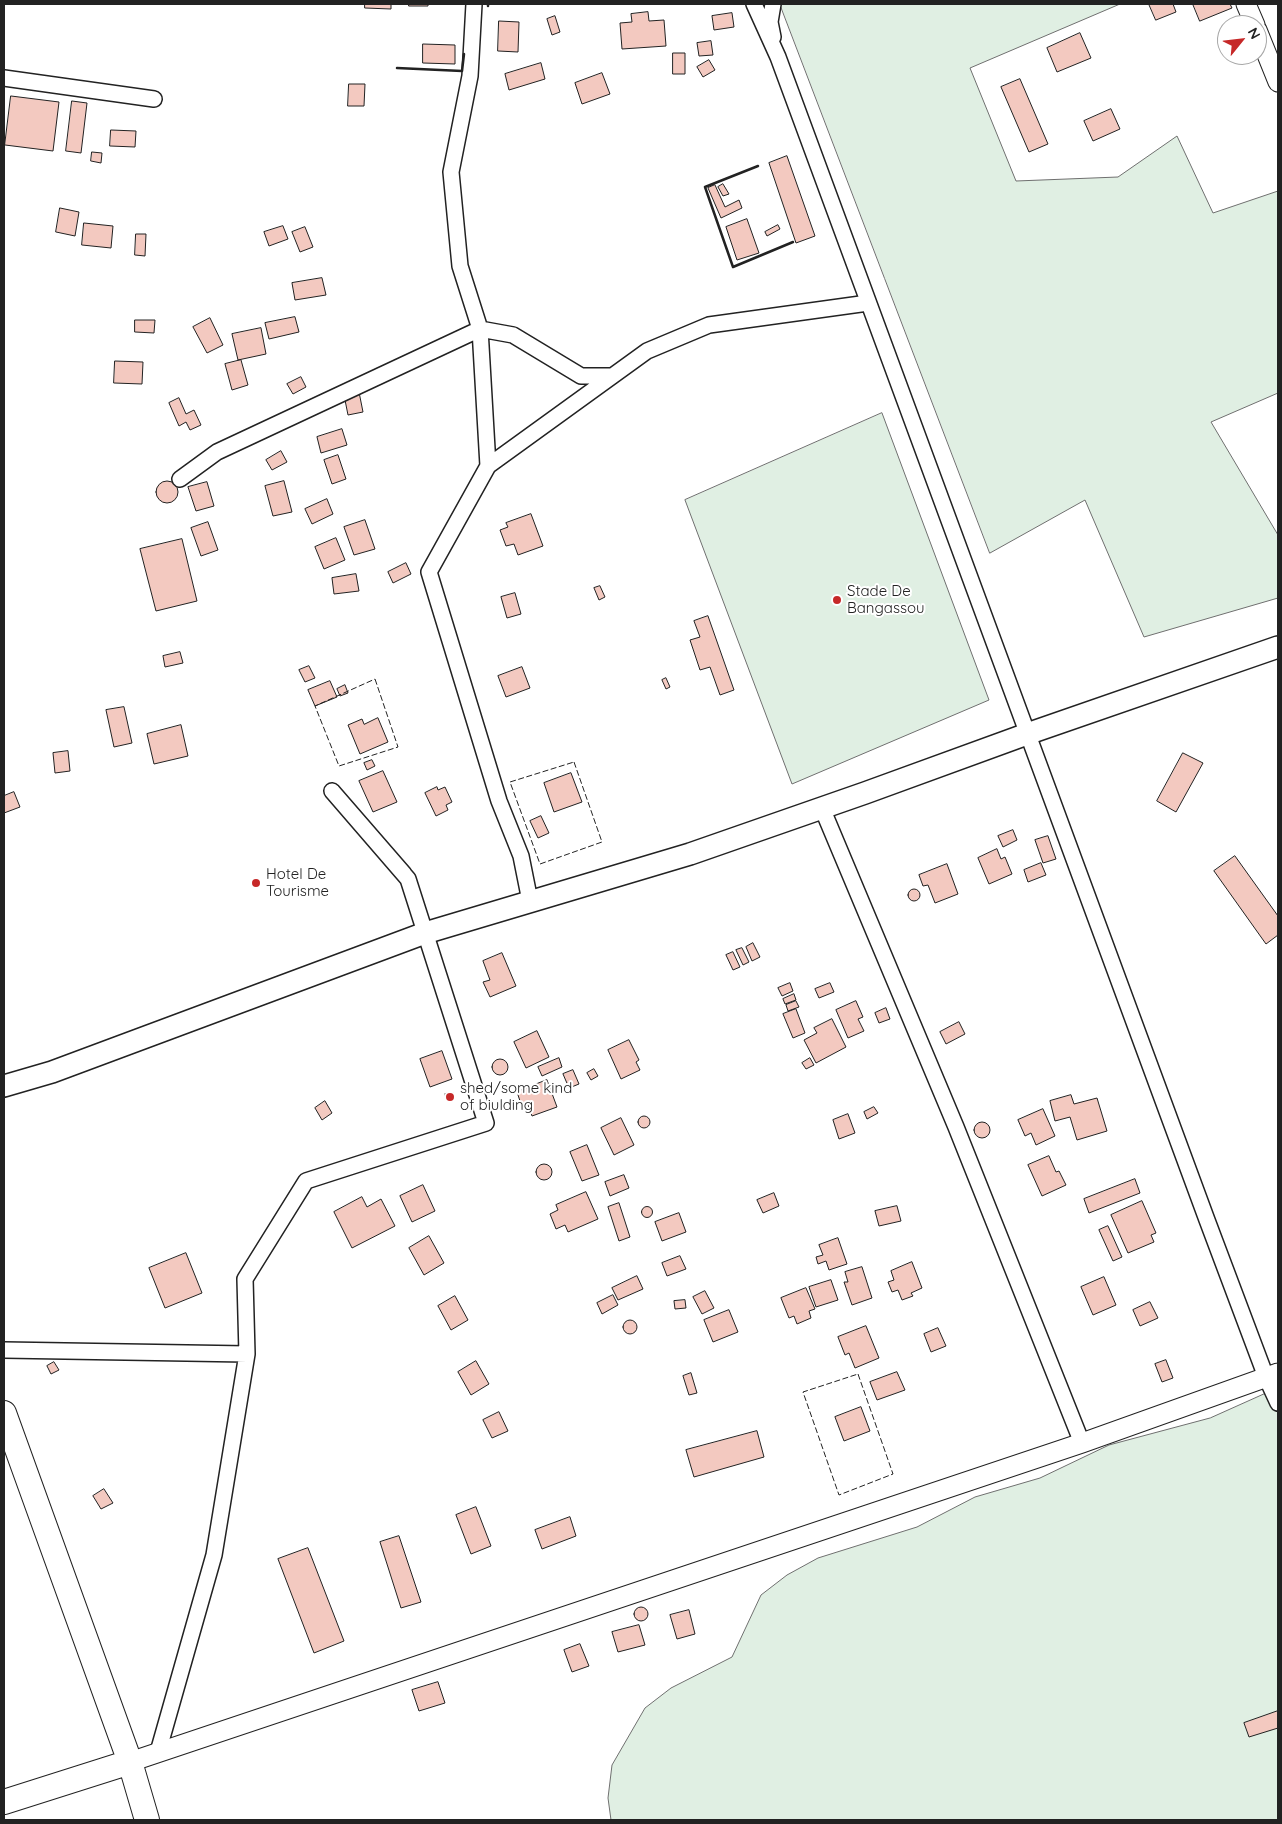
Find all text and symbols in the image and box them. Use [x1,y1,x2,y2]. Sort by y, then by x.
north arrow [1217,15,1267,65]
text: N [1244,24,1265,42]
place label: Stade De Bangassou [847,582,925,617]
marker: Stade De Bangassou [831,594,843,606]
place label: Hotel De Tourisme [266,865,329,900]
marker: Hotel De Tourisme [250,877,262,889]
place label: shed/some kind of biulding [460,1079,572,1114]
marker: shed/some kind of biulding [444,1091,456,1103]

